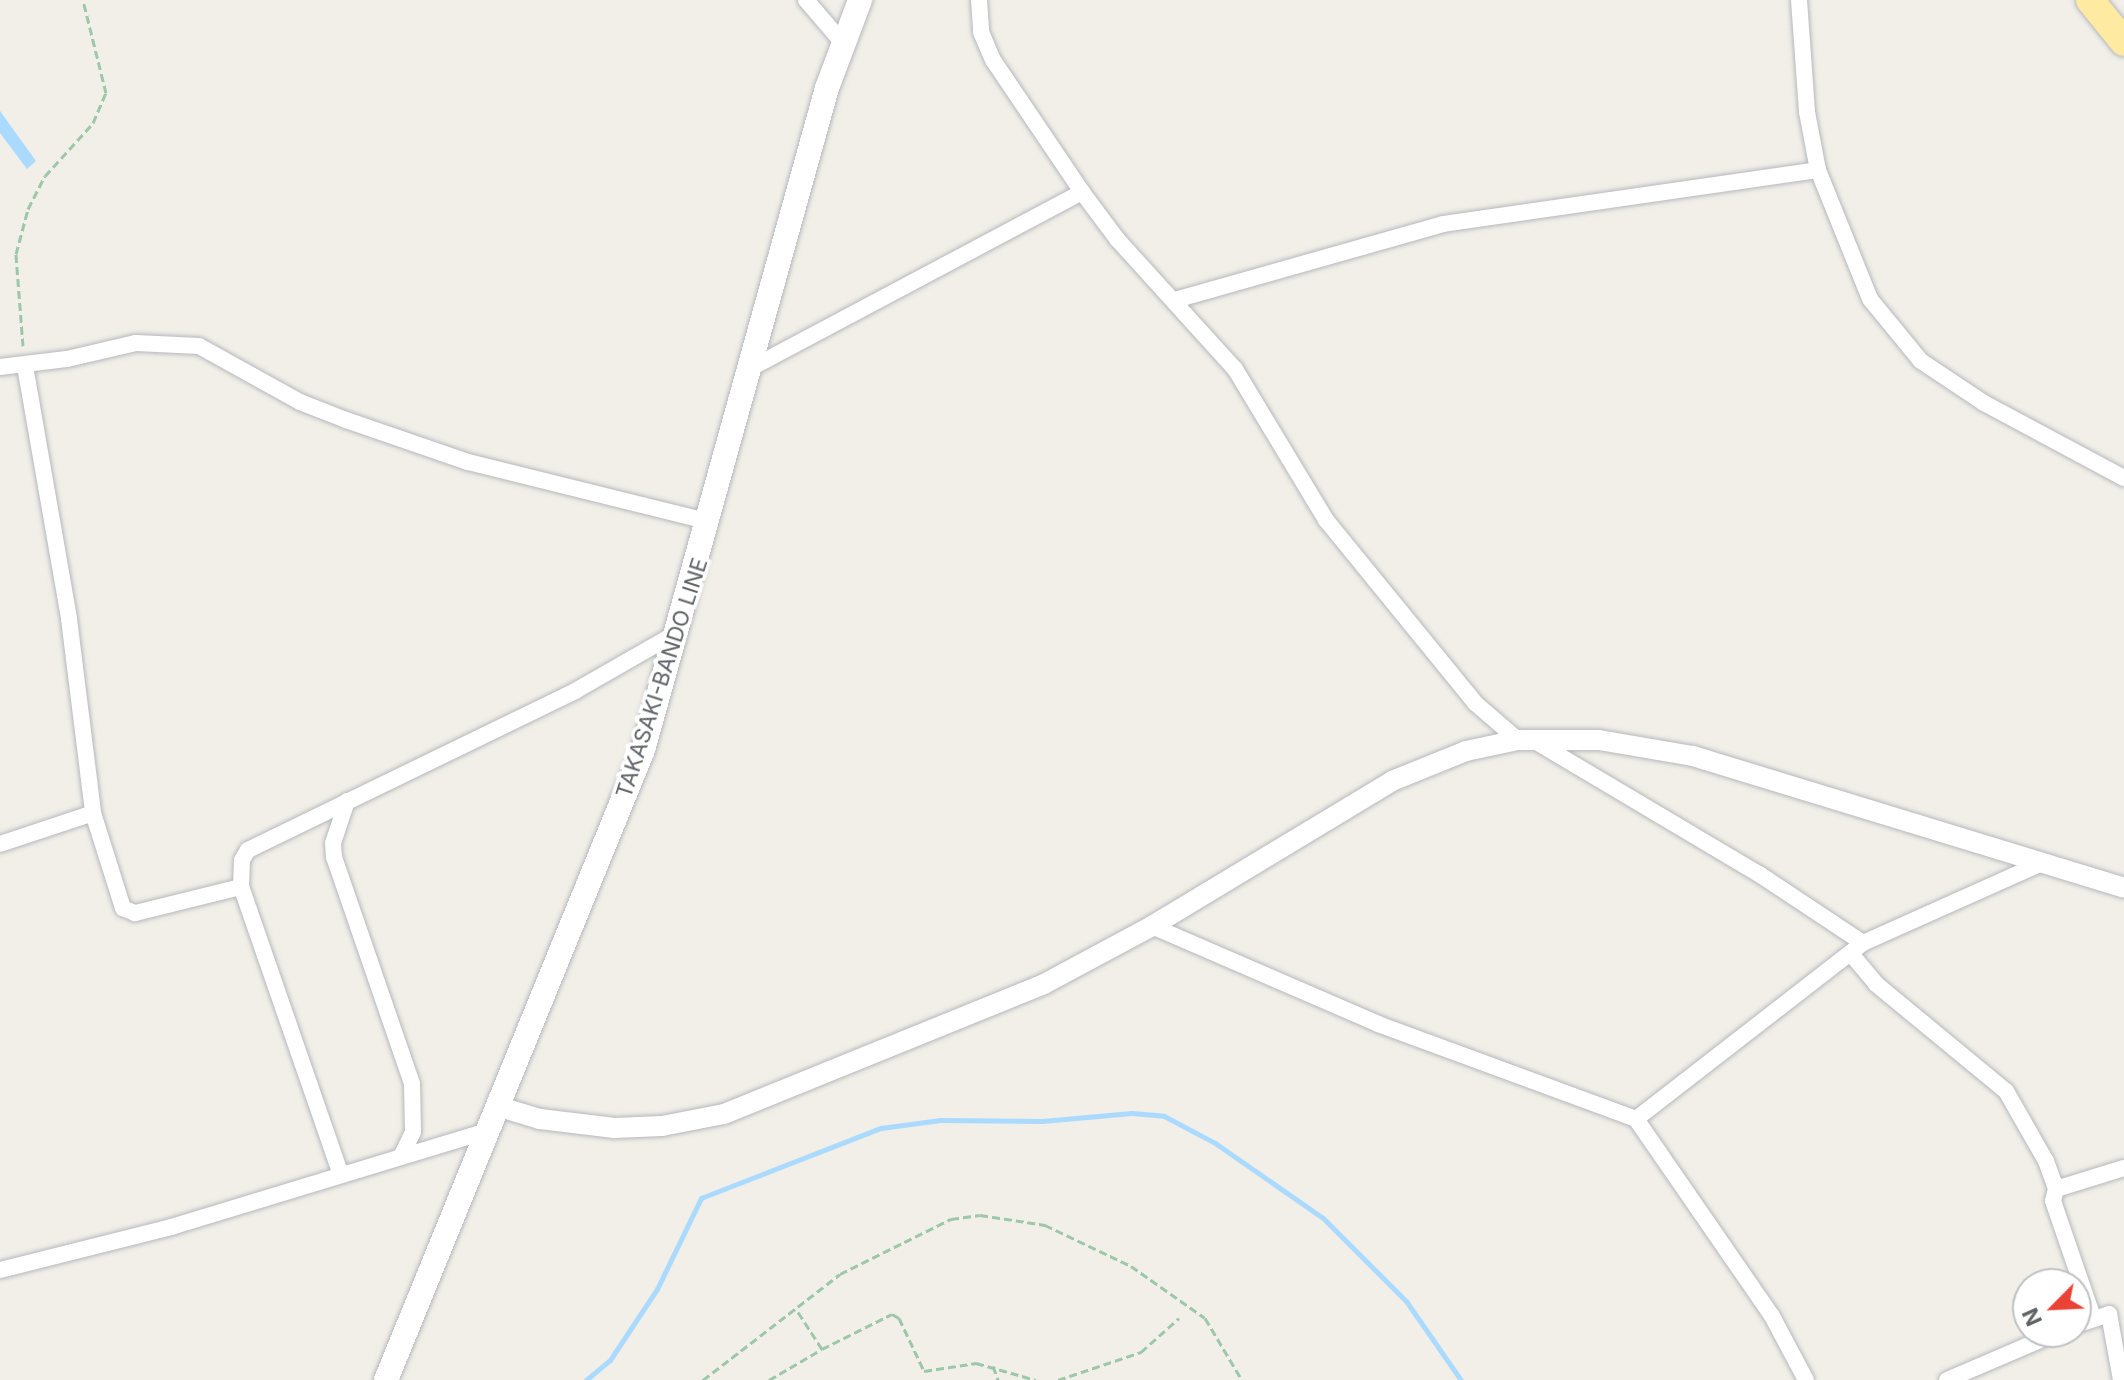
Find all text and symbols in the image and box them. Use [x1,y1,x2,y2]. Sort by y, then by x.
street label: TAKASAKI-BANDO LINE [611,555,713,801]
north arrow [2012,1268,2092,1348]
text: N [2017,1304,2047,1330]

